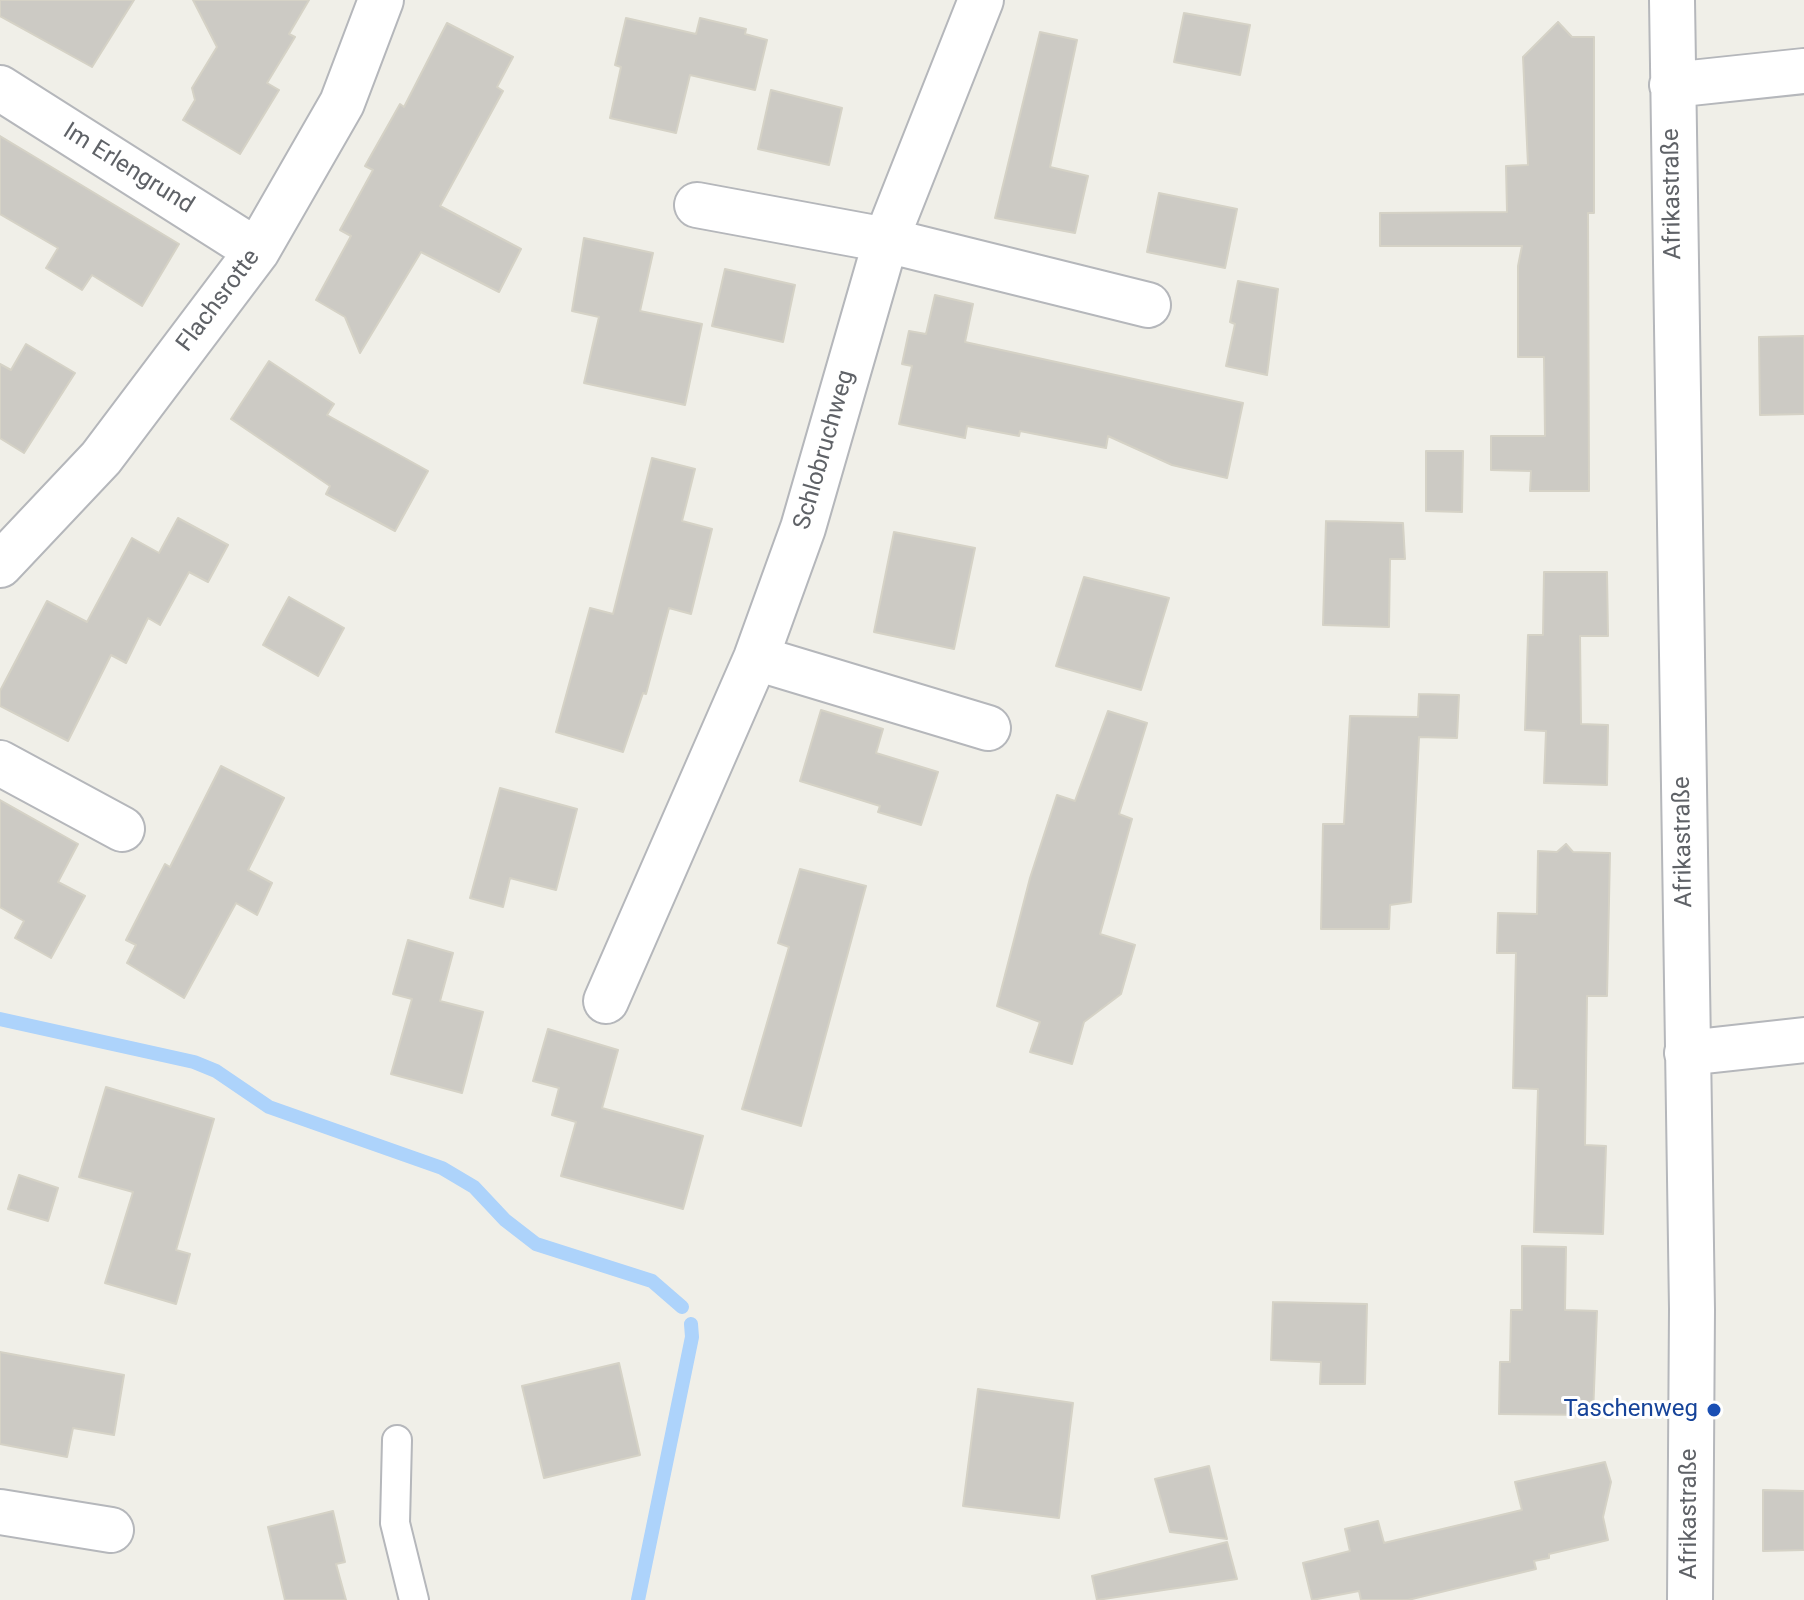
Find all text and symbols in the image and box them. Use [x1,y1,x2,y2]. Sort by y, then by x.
street label: Im Erlengrund [57,117,199,221]
street label: Afrikastraße [1657,128,1689,260]
street label: Flachsrotte [171,244,267,358]
street label: Schlobruchweg [788,367,862,533]
street label: Afrikastraße [1668,776,1700,908]
place label: Taschenweg [1564,1396,1698,1424]
marker: Taschenweg [1705,1401,1723,1419]
street label: Afrikastraße [1676,1448,1704,1580]

